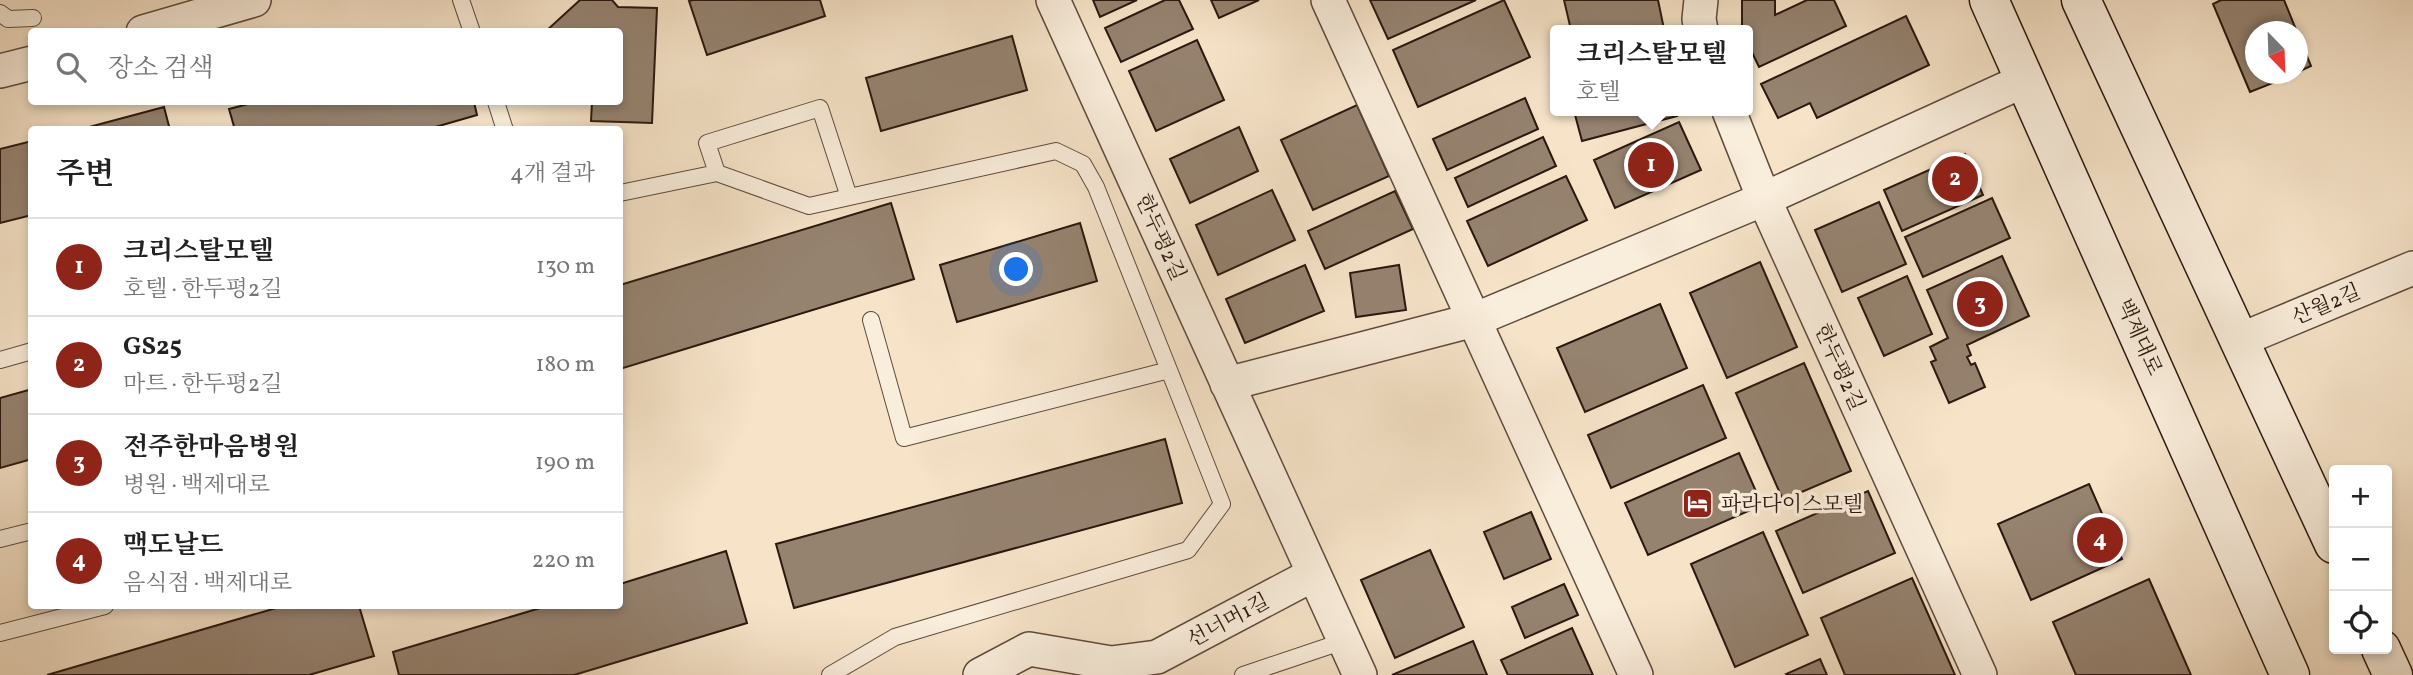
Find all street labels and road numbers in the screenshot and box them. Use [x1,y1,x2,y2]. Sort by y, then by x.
street label: 한두평2길 [1128,189,1192,286]
street label: 산월2길 [2288,278,2365,333]
street label: 백제대로 [2109,295,2168,381]
street label: 한두평2길 [1807,319,1871,416]
street label: 선너머1길 [1182,588,1275,655]

